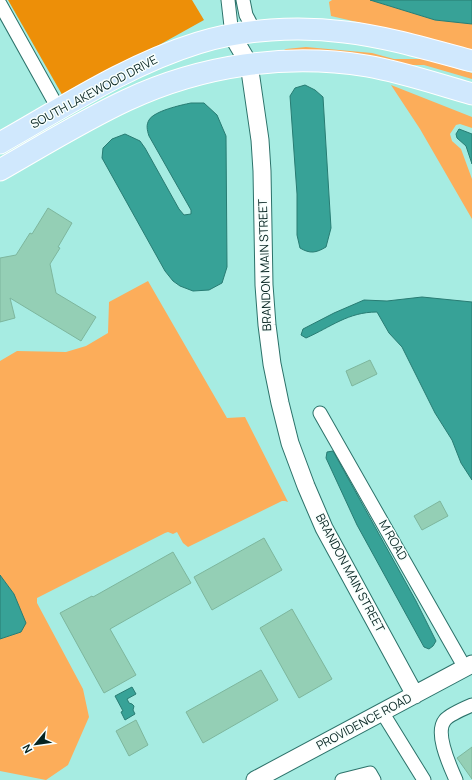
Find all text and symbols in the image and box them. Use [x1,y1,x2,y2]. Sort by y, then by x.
street label: SOUTH LAKEWOOD DRIVE [27,51,160,132]
street label: BRANDON MAIN STREET [254,198,275,331]
street label: BRANDON MAIN STREET [312,510,389,636]
street label: M ROAD [375,516,412,563]
street label: PROVIDENCE ROAD [313,689,414,754]
north arrow [16,724,56,764]
text: N [18,742,35,756]

